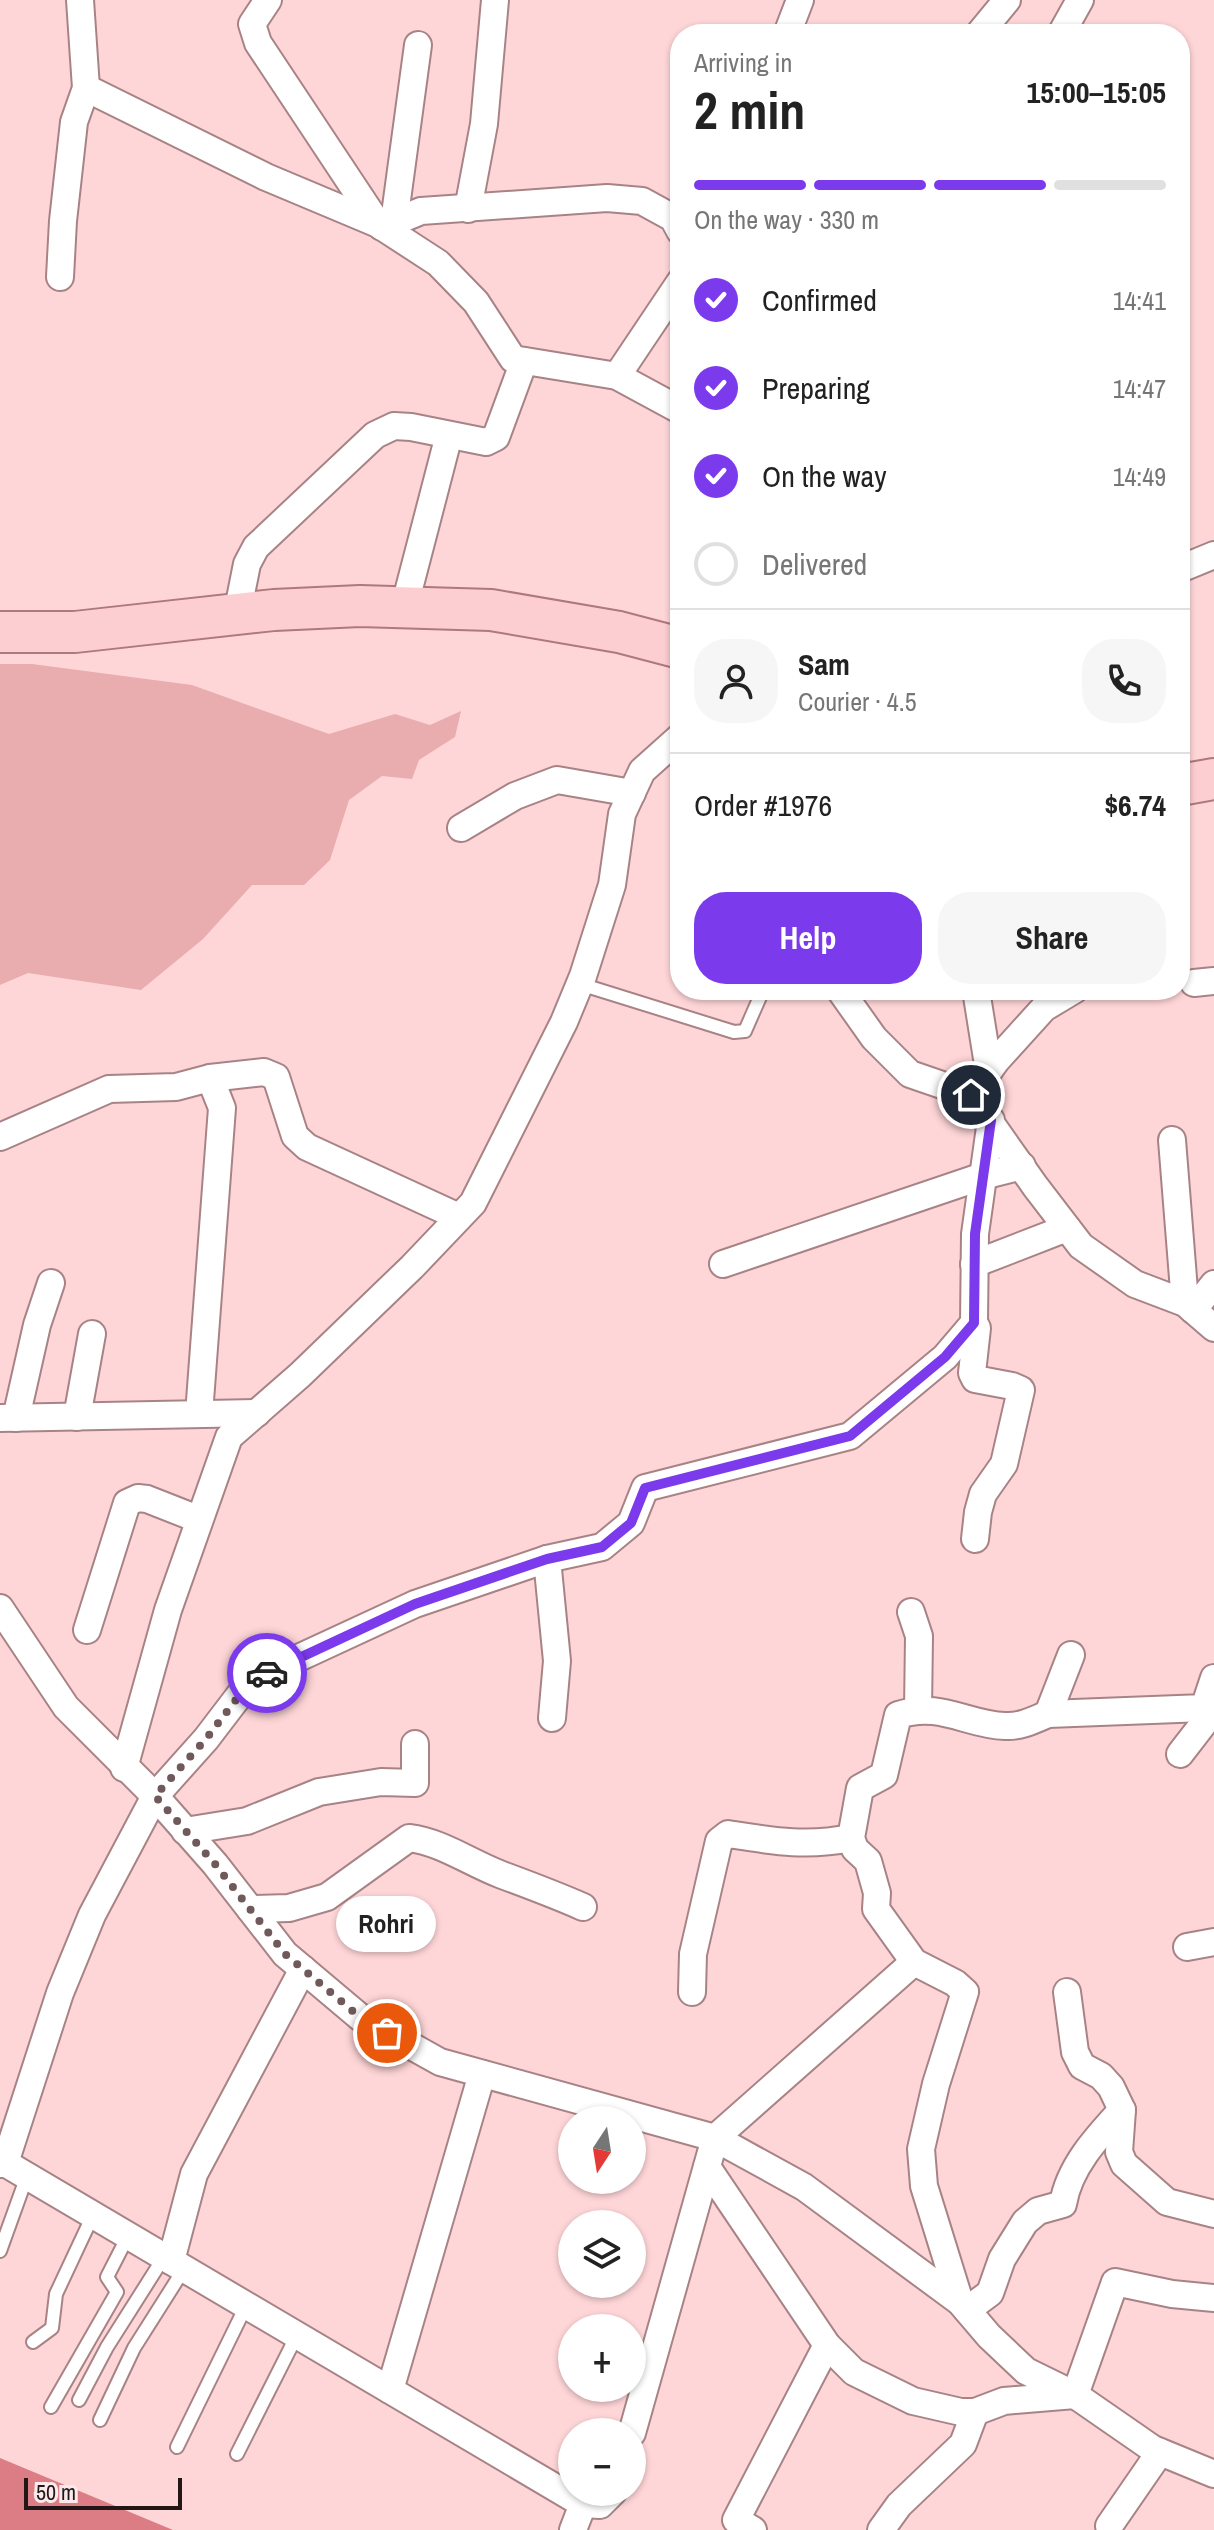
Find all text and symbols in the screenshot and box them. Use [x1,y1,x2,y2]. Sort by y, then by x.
text: Arriving in [694,45,792,80]
text: 15:00–15:05 [1027,72,1166,112]
text: 2 min [694,75,805,145]
text: On the way · 330 m [694,202,879,237]
icon: check [694,278,738,322]
text: Confirmed [762,280,877,320]
text: 14:41 [1113,283,1166,318]
icon: check [694,366,738,410]
text: Preparing [762,368,870,408]
text: 14:47 [1113,371,1166,406]
icon: check [694,454,738,498]
text: On the way [762,456,886,496]
text: 14:49 [1113,459,1166,494]
text: Delivered [762,544,867,584]
button: person [694,639,778,723]
button: phone [1082,639,1166,723]
text: Sam [798,644,850,684]
text: Courier · 4.5 [798,684,917,719]
text: Order #1976 [694,785,832,825]
text: $6.74 [1104,785,1166,825]
button: Help [694,892,922,984]
button: Share [938,892,1166,984]
pin [937,1061,1005,1129]
icon: home [949,1073,993,1117]
courier [227,1633,307,1713]
icon: car [245,1651,289,1695]
callout: Rohri [337,1897,437,1953]
text: Rohri [358,1906,414,1941]
pin [353,1999,421,2067]
icon: bag [365,2011,409,2055]
north arrow [558,2106,646,2194]
map controls [558,2106,646,2506]
button: layers [558,2210,646,2298]
button: + [558,2314,646,2402]
button: − [558,2418,646,2506]
scale bar [24,2474,182,2510]
text: 50 m [36,2477,76,2507]

